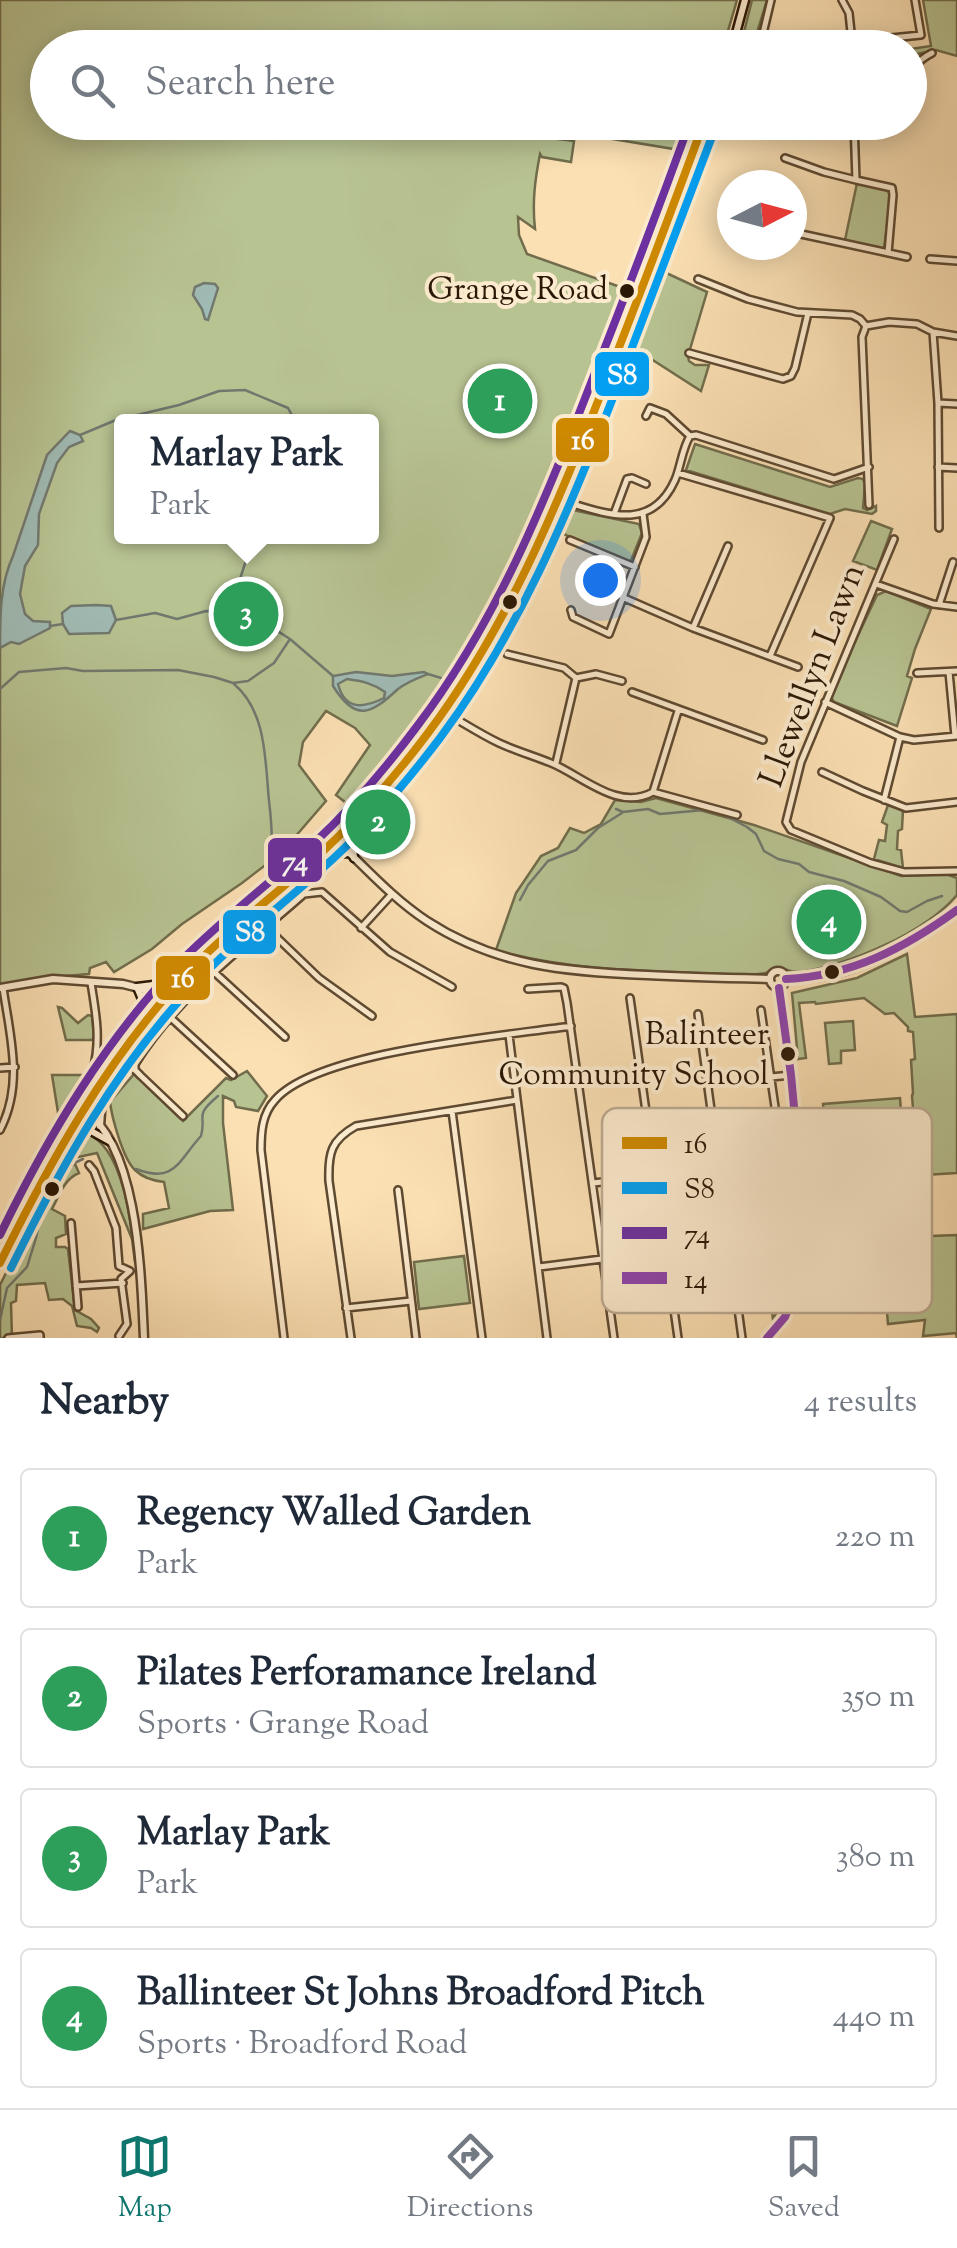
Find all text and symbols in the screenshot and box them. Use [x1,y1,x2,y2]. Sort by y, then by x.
search box [30,30,927,140]
icon: search [65,58,120,113]
text: Search here [145,58,336,112]
north arrow [717,170,807,260]
place label: Grange Road [427,268,608,314]
marker: Grange Road [617,281,637,301]
line badge: S8 [593,350,651,398]
text: S8 [607,357,637,397]
pin: 1 [468,364,532,438]
popup [114,414,379,544]
line badge: 16 [554,416,611,464]
text: 16 [571,422,595,462]
text: Marlay Park [150,429,343,483]
text: Park [150,483,211,529]
your location [575,555,626,606]
street label: Llewellyn Lawn [748,557,880,795]
pin: 3 [214,576,278,652]
unlabelled marker [500,592,520,612]
pin: 2 [346,784,410,860]
line badge: 74 [266,836,324,884]
text: 74 [282,843,308,883]
pin: 4 [796,884,862,960]
line badge: S8 [221,908,278,956]
text: S8 [235,914,265,954]
line badge: 16 [154,954,212,1002]
text: 16 [171,960,195,1000]
unlabelled marker [822,962,842,982]
place label: Balinteer Community School [498,1013,769,1099]
marker: Balinteer Community School [778,1044,798,1064]
legend [602,1108,932,1313]
text: 16 [684,1126,707,1166]
text: S8 [684,1171,715,1211]
unlabelled marker [42,1179,62,1199]
text: 74 [684,1216,710,1256]
text: 14 [684,1261,708,1301]
text: Nearby [40,1373,169,1433]
text: 4 results [804,1380,917,1426]
text: Regency Walled Garden [137,1488,531,1542]
text: 1 [69,1515,80,1561]
text: 220 m [835,1515,915,1561]
text: Park [137,1542,198,1588]
text: Pilates Perforamance Ireland [137,1648,597,1702]
text: 2 [67,1675,82,1721]
text: 350 m [841,1675,915,1721]
text: Sports · Grange Road [137,1702,429,1748]
text: Marlay Park [137,1808,330,1862]
text: 3 [68,1835,81,1881]
text: 380 m [836,1835,915,1881]
text: Park [137,1862,198,1908]
text: Ballinteer St Johns Broadford Pitch [137,1968,705,2022]
text: 4 [66,1995,83,2041]
text: 440 m [833,1995,915,2041]
text: Sports · Broadford Road [137,2022,467,2068]
tab: Map [117,2129,172,2229]
tab: Directions [407,2129,533,2229]
tab: Saved [768,2129,840,2229]

